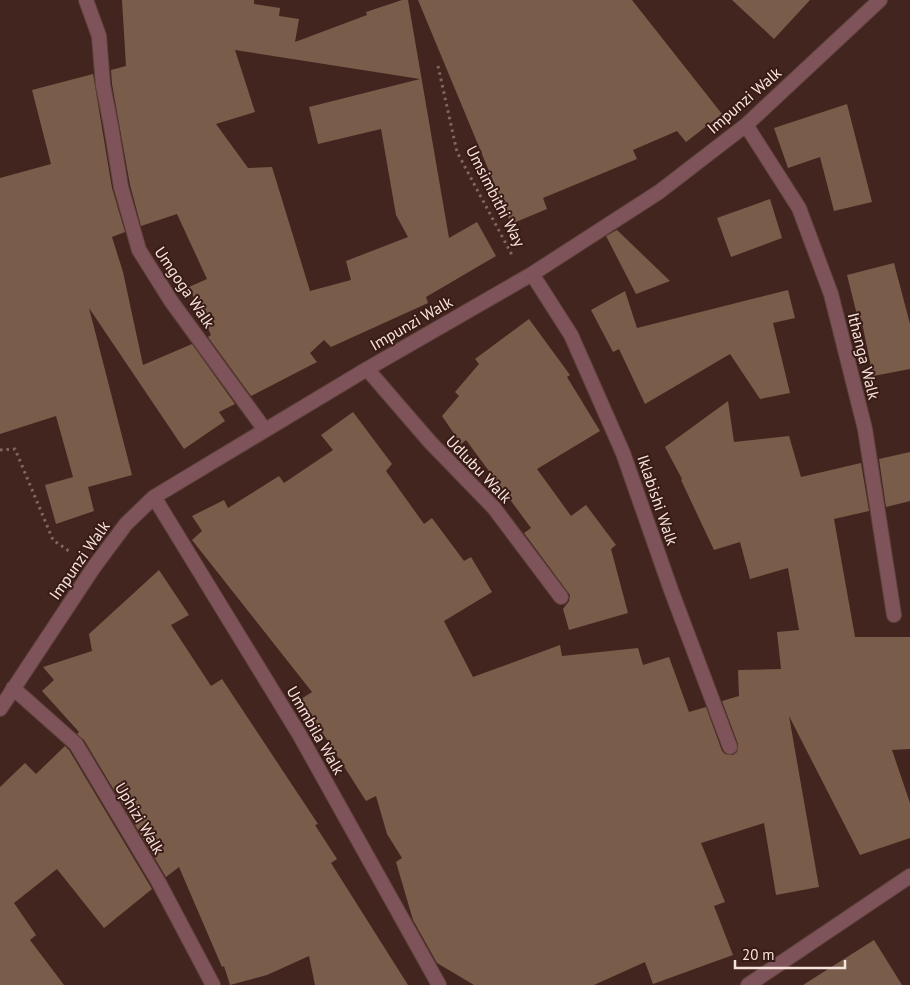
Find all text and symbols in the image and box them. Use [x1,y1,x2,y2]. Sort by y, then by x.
street label: Impunzi Walk [703,62,786,138]
street label: Umsimbithi Way [462,142,530,250]
street label: Umgoga Walk [150,242,220,332]
street label: Impunzi Walk [366,291,456,355]
street label: Ithanga Walk [844,310,885,402]
street label: Udlubu Walk [442,431,516,507]
street label: Iklabishi Walk [633,452,683,548]
street label: Impunzi Walk [44,516,114,603]
street label: Ummbila Walk [283,682,350,778]
street label: Uphizi Walk [111,778,169,858]
scale bar [735,938,845,970]
text: 20 m [742,945,775,964]

